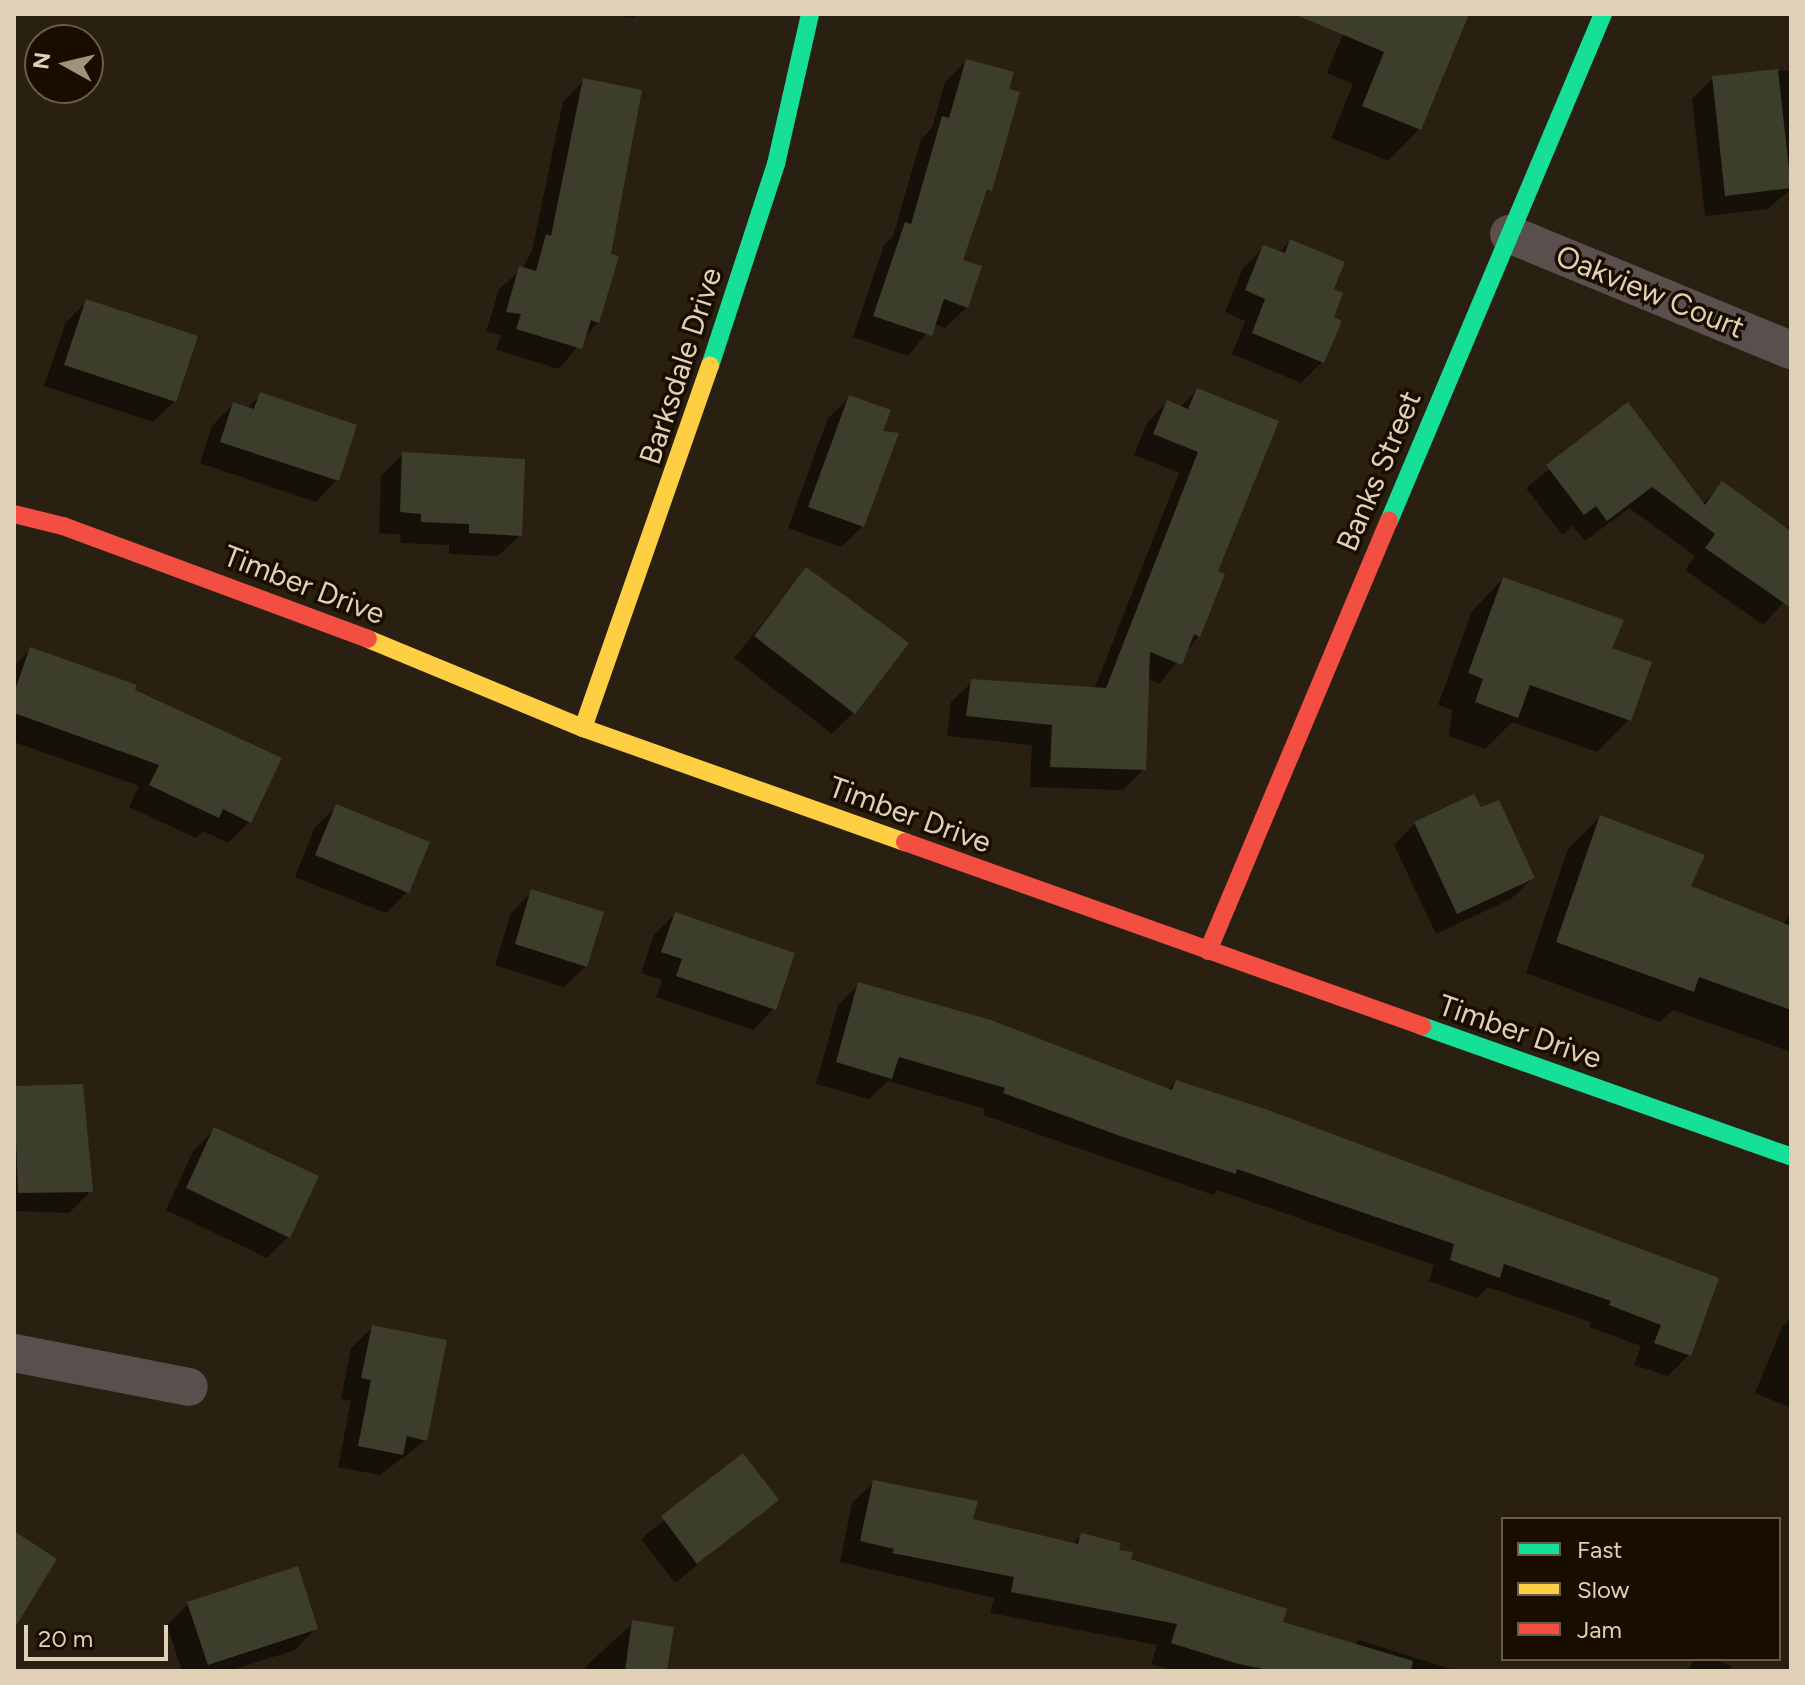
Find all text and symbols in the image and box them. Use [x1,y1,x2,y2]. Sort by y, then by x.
north arrow [24,24,104,104]
text: N [27,51,56,71]
street label: Oakview Court [1551,238,1749,346]
street label: Barksdale Drive [632,263,730,469]
street label: Banks Street [1329,386,1429,556]
street label: Timber Drive [218,538,390,632]
street label: Timber Drive [824,769,996,861]
street label: Timber Drive [1434,987,1606,1077]
legend [1501,1517,1781,1661]
text: Fast [1577,1535,1622,1564]
text: Slow [1577,1575,1629,1604]
scale bar [28,1609,172,1659]
text: Jam [1577,1615,1622,1644]
text: 20 m [38,1624,93,1653]

